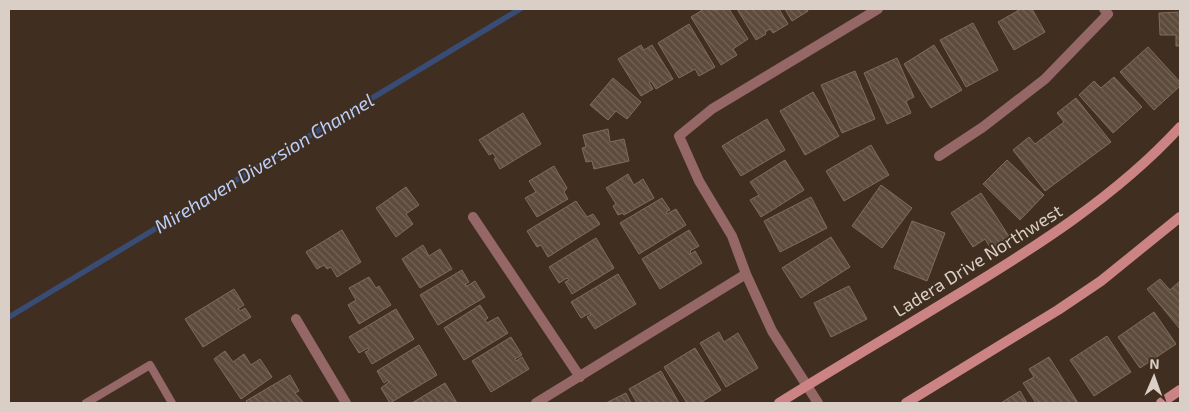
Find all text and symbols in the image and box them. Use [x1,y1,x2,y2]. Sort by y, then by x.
water label: Mirehaven Diversion Channel [150,88,378,237]
street label: Ladera Drive Northwest [889,199,1066,321]
north arrow [1129,352,1179,402]
text: N [1149,355,1160,372]

